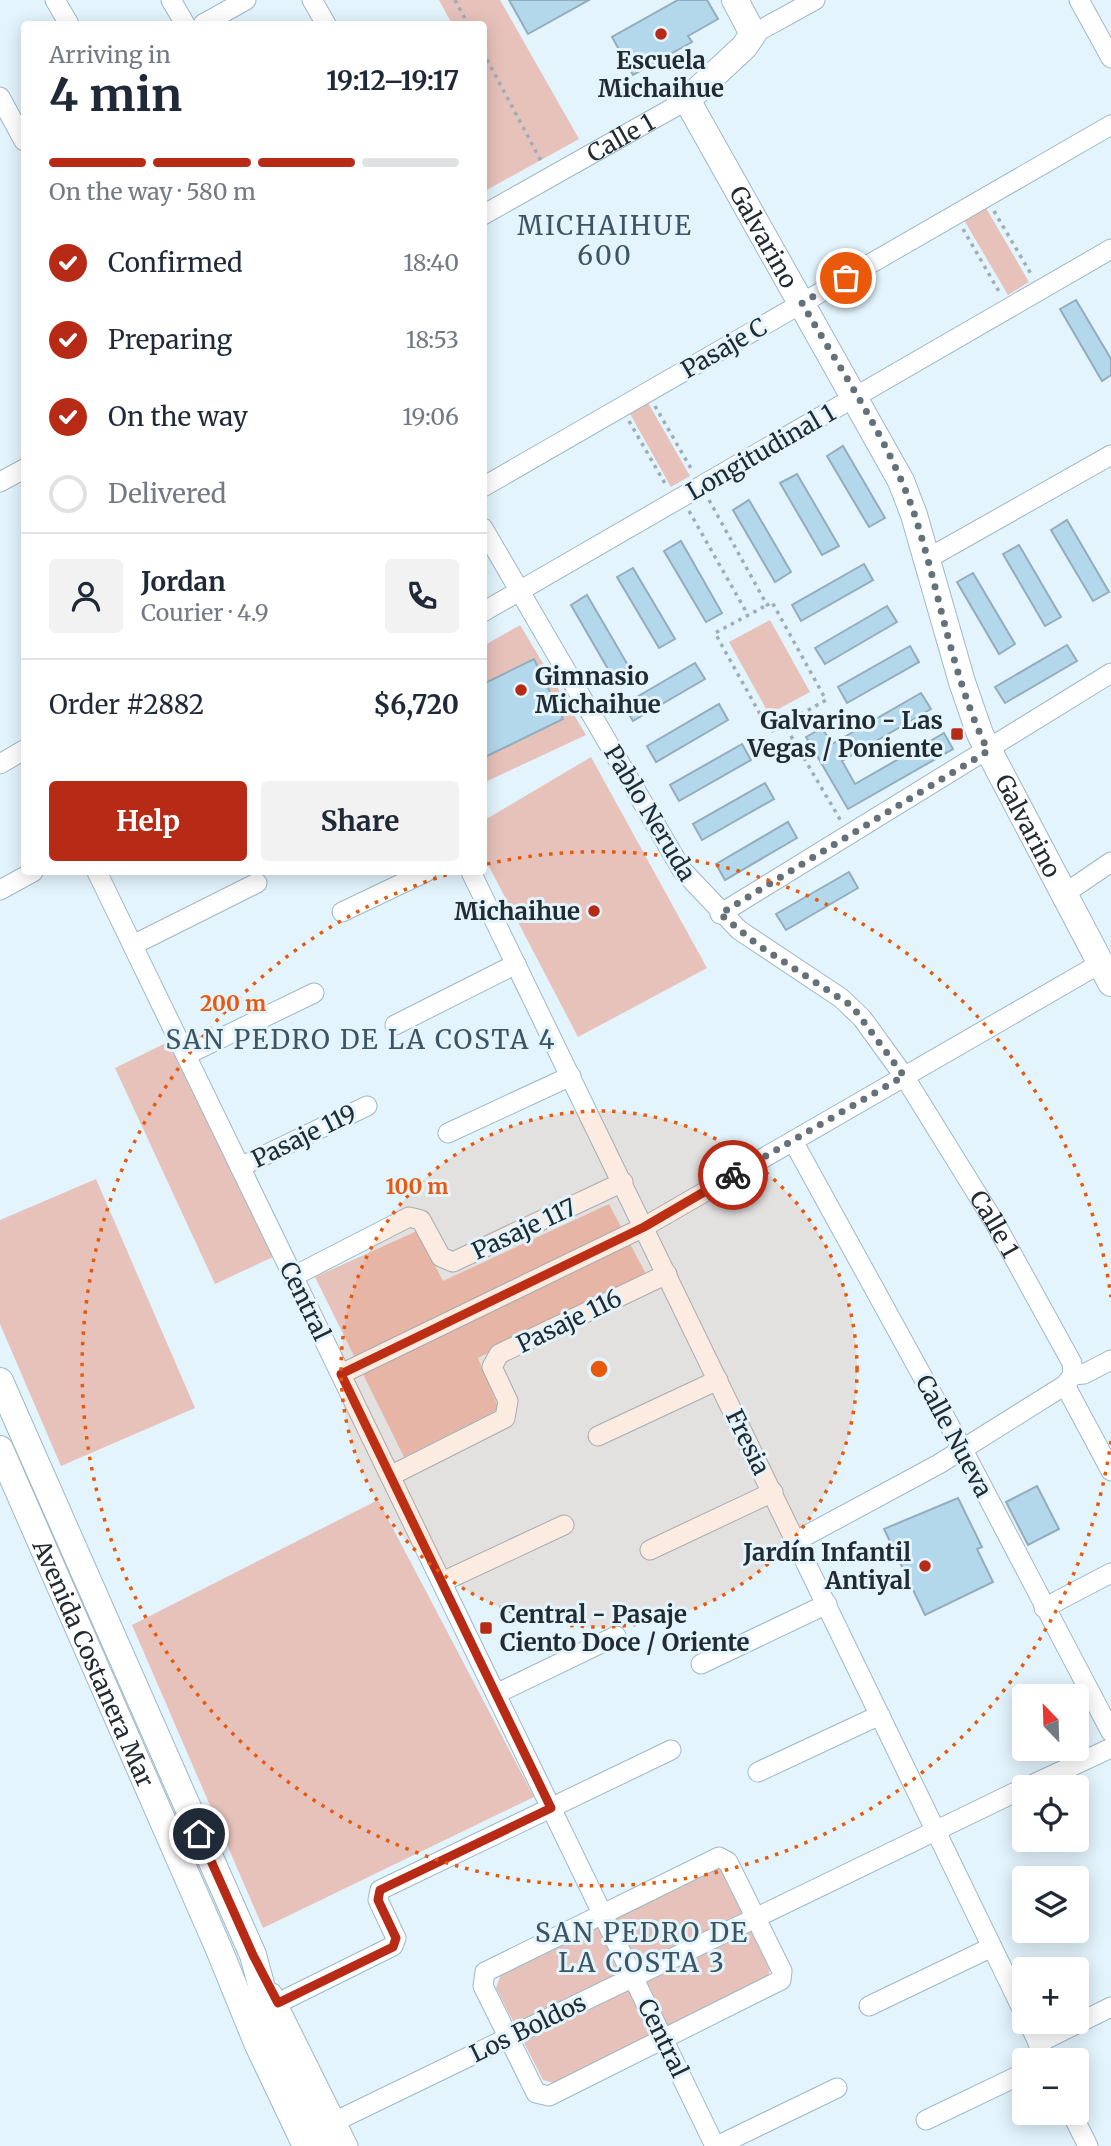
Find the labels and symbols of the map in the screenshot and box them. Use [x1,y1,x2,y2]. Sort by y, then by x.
marker: Escuela Michaihue [653,26,669,42]
place label: Escuela Michaihue [598,45,724,104]
street label: Calle 1 [581,106,660,169]
street label: Galvarino [723,180,805,293]
district label: MICHAIHUE 600 [517,209,693,272]
pin [816,248,876,308]
street label: Pasaje C [676,311,772,385]
street label: Longitudinal 1 [681,397,841,507]
place label: Gimnasio Michaihue [535,661,661,720]
marker: Gimnasio Michaihue [513,682,529,698]
place label: Galvarino - Las Vegas / Poniente [747,705,943,764]
marker: Galvarino - Las Vegas / Poniente [949,726,965,742]
street label: Pablo Neruda [597,739,703,887]
street label: Galvarino [988,769,1068,883]
place label: Michaihue [454,896,580,927]
marker: Michaihue [586,903,602,919]
text: 200 m [200,990,266,1017]
district label: SAN PEDRO DE LA COSTA 4 [165,1023,557,1056]
street label: Pasaje 119 [247,1097,361,1175]
courier [698,1140,768,1210]
text: 100 m [386,1173,448,1200]
street label: Calle 1 [963,1184,1026,1263]
street label: Pasaje 117 [467,1191,581,1267]
street label: Central [273,1256,337,1346]
street label: Pasaje 116 [511,1282,627,1360]
centre of rings [587,1357,611,1381]
street label: Calle Nueva [909,1370,999,1503]
street label: Fresia [719,1404,777,1480]
street label: Avenida Costanera Mar [26,1534,162,1792]
place label: Jardín Infantil Antiyal [742,1537,911,1596]
marker: Jardín Infantil Antiyal [917,1558,933,1574]
place label: Central - Pasaje Ciento Doce / Oriente [500,1599,750,1658]
marker: Central - Pasaje Ciento Doce / Oriente [478,1620,494,1636]
north arrow [1012,1684,1088,1760]
pin [169,1804,229,1864]
district label: SAN PEDRO DE LA COSTA 3 [535,1916,749,1979]
street label: Los Boldos [465,1987,591,2069]
street label: Central [631,1993,695,2083]

